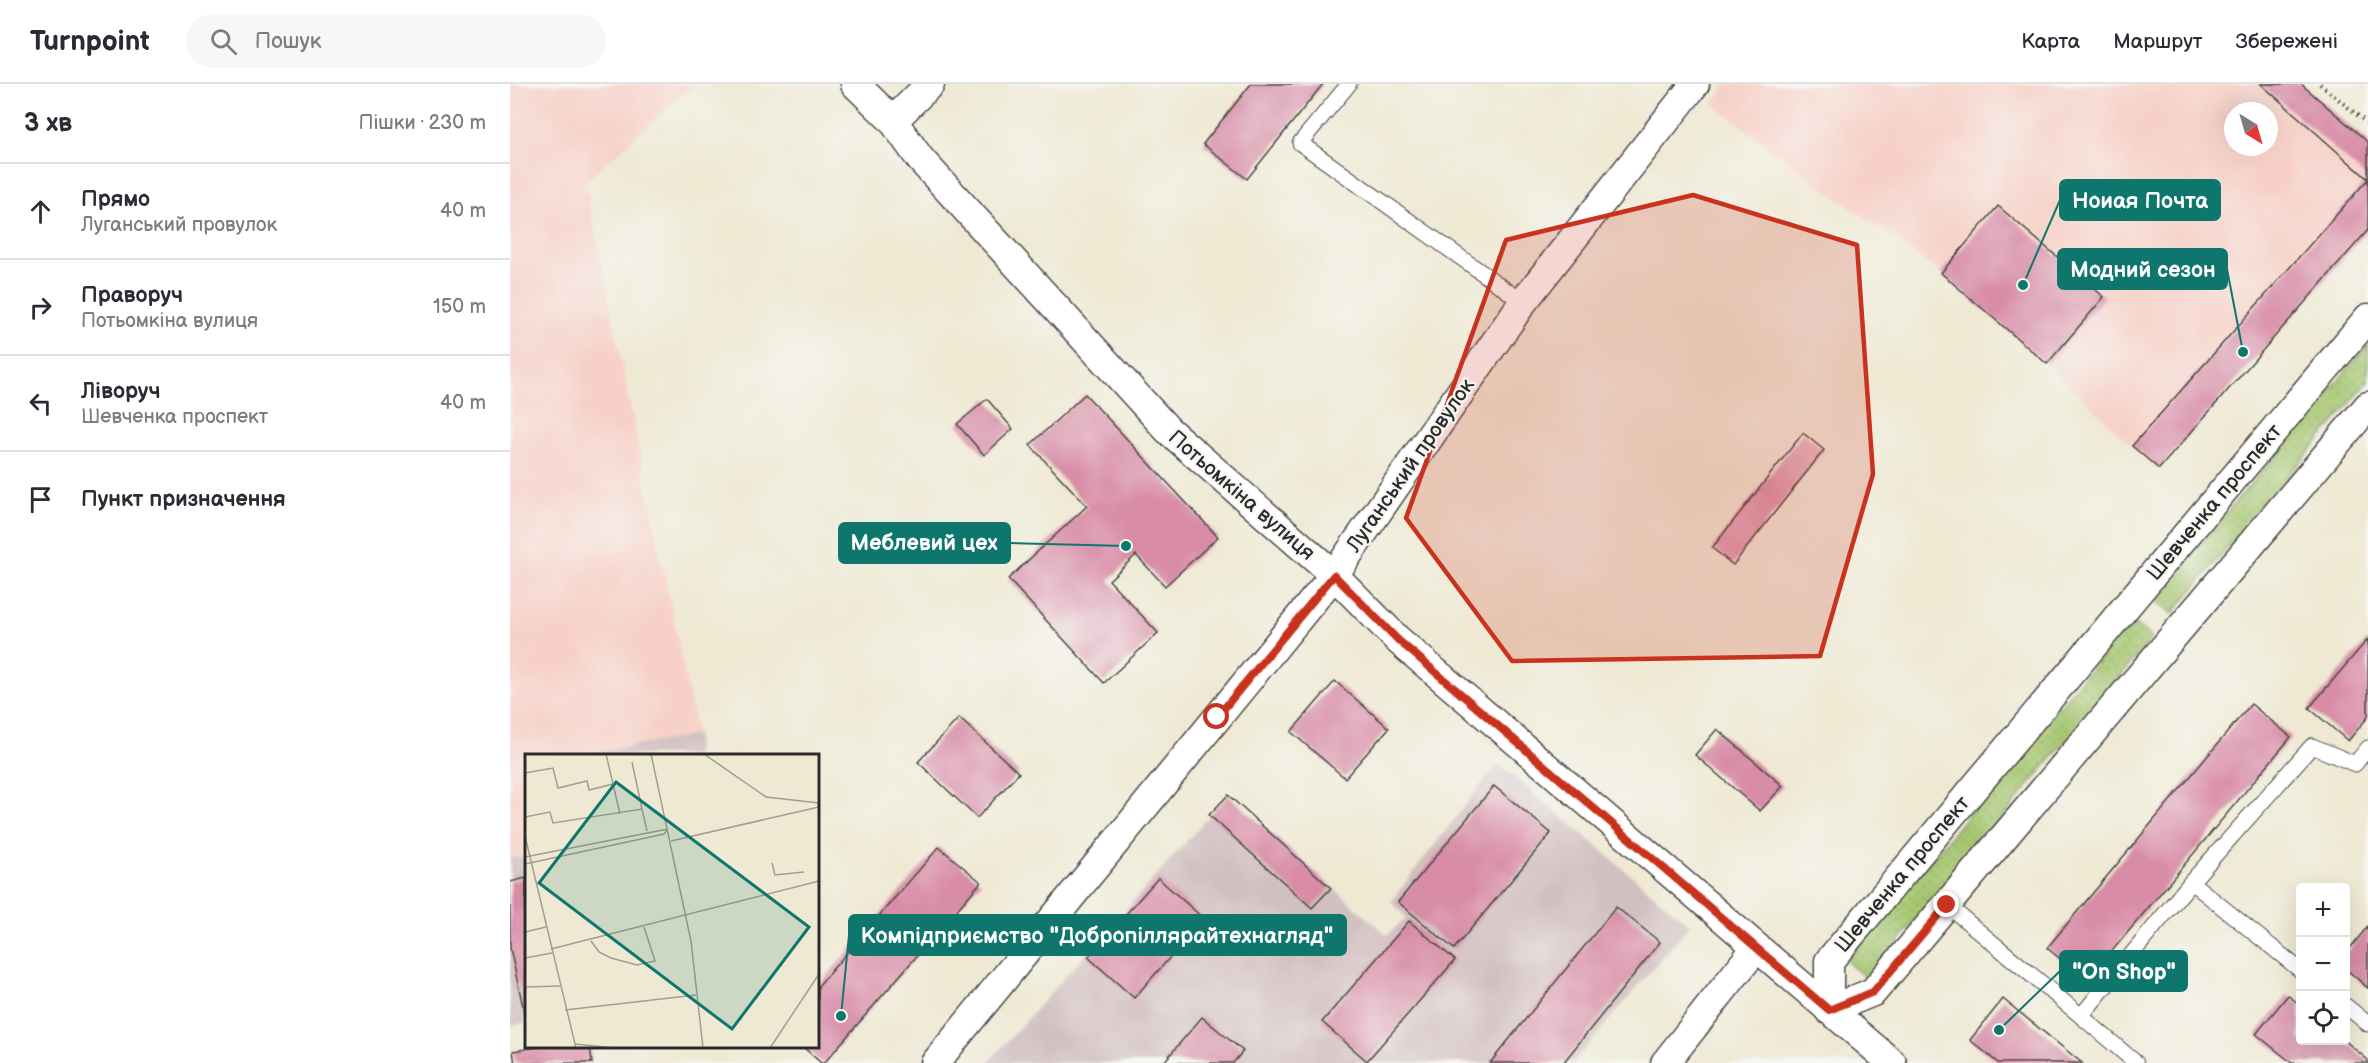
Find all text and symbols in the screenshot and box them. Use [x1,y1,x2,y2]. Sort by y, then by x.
search box [186,14,606,68]
text: Turnpoint [30,25,150,58]
icon: search [207,25,240,58]
text: Пошук [255,28,321,55]
text: Карта [2021,29,2080,54]
text: Маршрут [2113,29,2203,54]
text: Збережені [2236,29,2338,54]
north arrow [2224,102,2278,156]
text: 3 хв [24,108,72,139]
text: Пішки · 230 m [358,111,486,135]
callout: Ноиая Почта [2060,180,2220,220]
text: Прямо [81,186,150,213]
text: Ноиая Почта [2072,188,2208,215]
icon: ahead [24,195,57,228]
text: 40 m [440,199,486,223]
text: Луганський провулок [81,213,277,237]
callout: Модний сезон [2058,249,2227,289]
text: Модний сезон [2070,257,2216,284]
text: Праворуч [81,282,183,309]
icon: right [24,291,57,324]
text: 150 m [433,295,486,319]
text: Потьомкіна вулиця [81,309,258,333]
street label: Луганський провулок [1341,374,1480,558]
text: Ліворуч [81,378,161,405]
icon: left [24,387,57,420]
text: 40 m [440,391,486,415]
text: Шевченка проспект [81,405,268,429]
street label: Шевченка проспект [2142,419,2287,586]
street label: Потьомкіна вулиця [1163,425,1320,566]
icon: arrive [24,483,57,516]
text: Пункт призначення [81,486,286,513]
callout: Меблевий цех [839,523,1010,563]
text: Меблевий цех [851,530,997,557]
route start [1203,703,1229,729]
inset map [525,754,819,1048]
street label: Шевченка проспект [1830,791,1975,958]
map controls [2296,883,2350,1045]
button: + [2296,883,2350,937]
route end [1933,891,1959,917]
callout: Компідприємство "Добропіллярайтехнагляд" [849,915,1346,955]
text: Компідприємство "Добропіллярайтехнагляд" [861,923,1333,950]
button: − [2296,937,2350,991]
callout: "On Shop" [2060,951,2187,991]
text: "On Shop" [2072,959,2176,986]
button: locate [2296,991,2350,1045]

